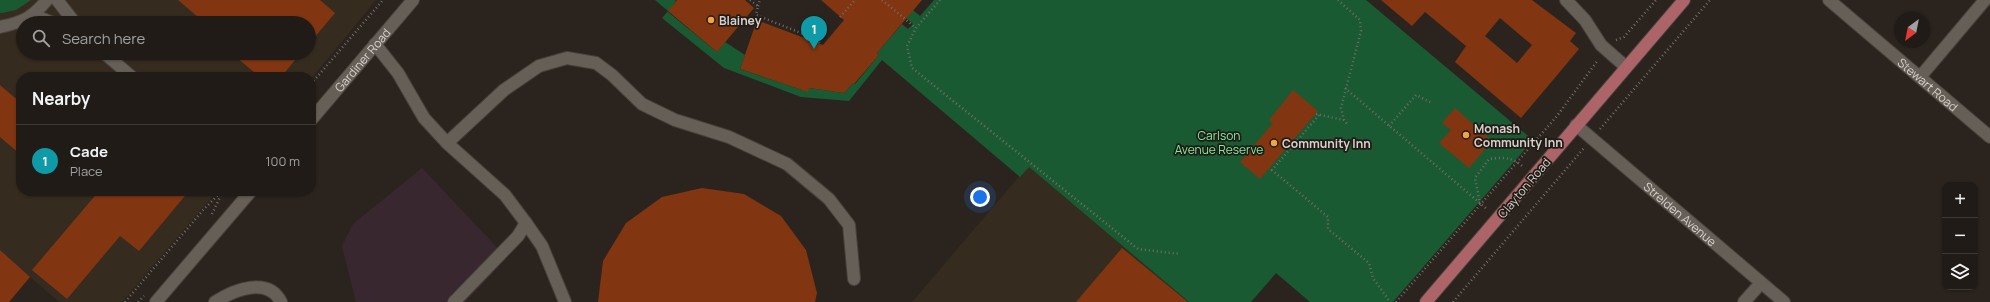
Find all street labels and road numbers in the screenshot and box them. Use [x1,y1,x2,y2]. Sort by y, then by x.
street label: Gardiner Road [330,24,394,95]
street label: Stewart Road [1894,54,1962,115]
street label: Clayton Road [1494,154,1554,222]
street label: Strelden Avenue [1640,178,1720,250]

